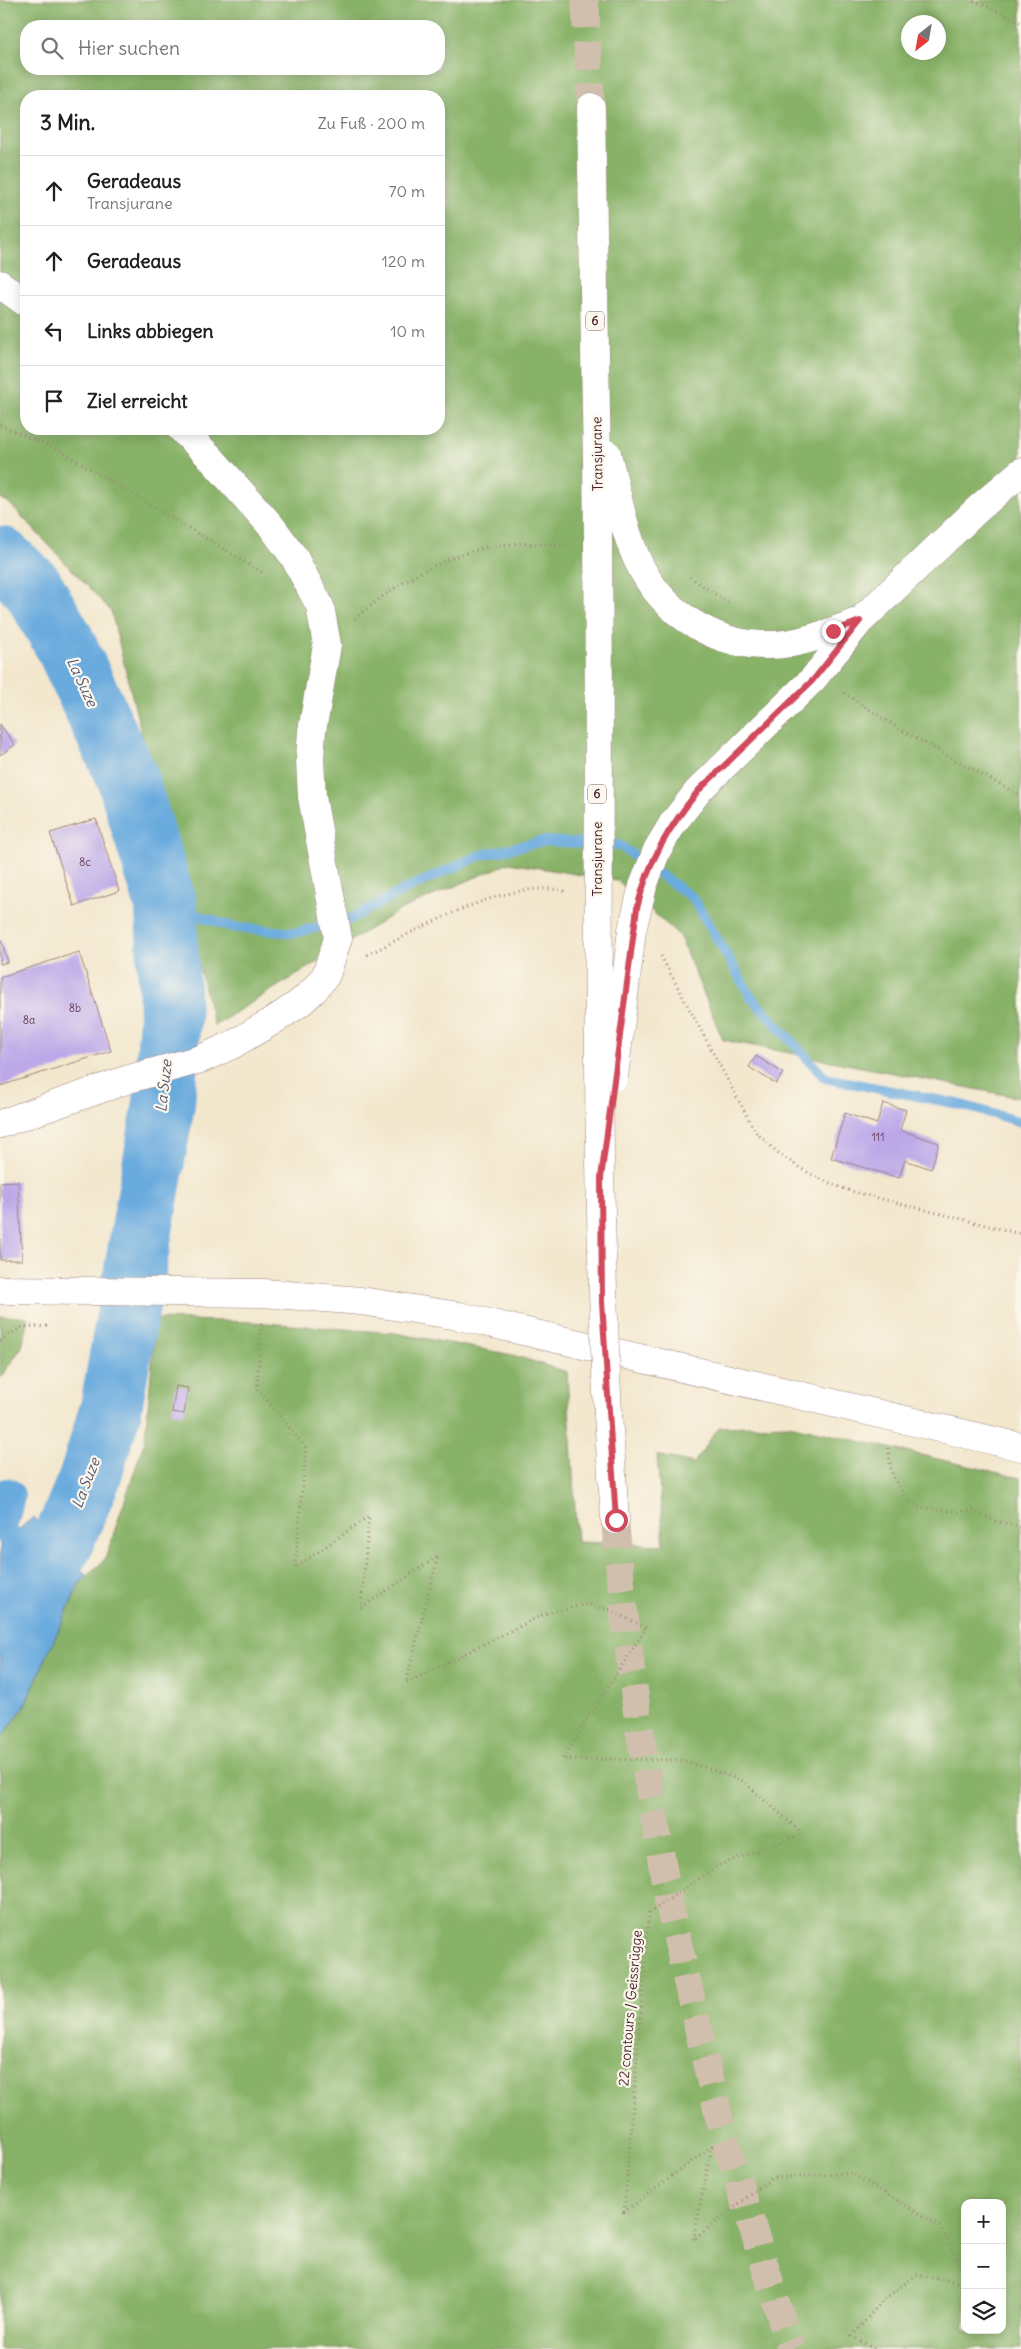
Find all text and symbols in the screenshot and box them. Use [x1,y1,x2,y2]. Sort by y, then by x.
north arrow [901,15,946,60]
search box [20,20,445,75]
icon: search [38,34,66,62]
text: Hier suchen [78,36,180,60]
text: 3 Min. [40,109,95,136]
text: Zu Fuß · 200 m [318,113,425,133]
text: Geradeaus [87,169,181,193]
icon: ahead [40,177,68,205]
text: 70 m [389,181,425,201]
text: Transjurane [87,193,173,213]
icon: ahead [40,247,68,275]
text: Geradeaus [87,249,181,273]
text: 120 m [382,251,425,271]
road number: 6 [586,312,604,331]
icon: left [40,317,68,345]
text: Links abbiegen [87,319,214,343]
text: 10 m [390,321,425,341]
icon: arrive [40,387,68,415]
text: Ziel erreicht [87,389,188,413]
street label: Transjurane [587,416,607,492]
route end [822,620,845,643]
water label: La Suze [63,654,102,710]
road number: 6 [588,784,606,804]
street label: Transjurane [588,822,606,896]
house number: 8c [79,855,91,869]
house number: 8b [69,1001,81,1015]
house number: 8a [23,1013,35,1027]
water label: La Suze [151,1058,176,1113]
house number: 111 [871,1130,885,1144]
water label: La Suze [67,1454,104,1511]
route start [605,1509,628,1532]
street label: 22 contours / Geissrügge [614,1929,646,2087]
map controls [961,2199,1006,2334]
button: + [961,2199,1006,2244]
button: − [961,2244,1006,2289]
button: layers [961,2289,1006,2334]

